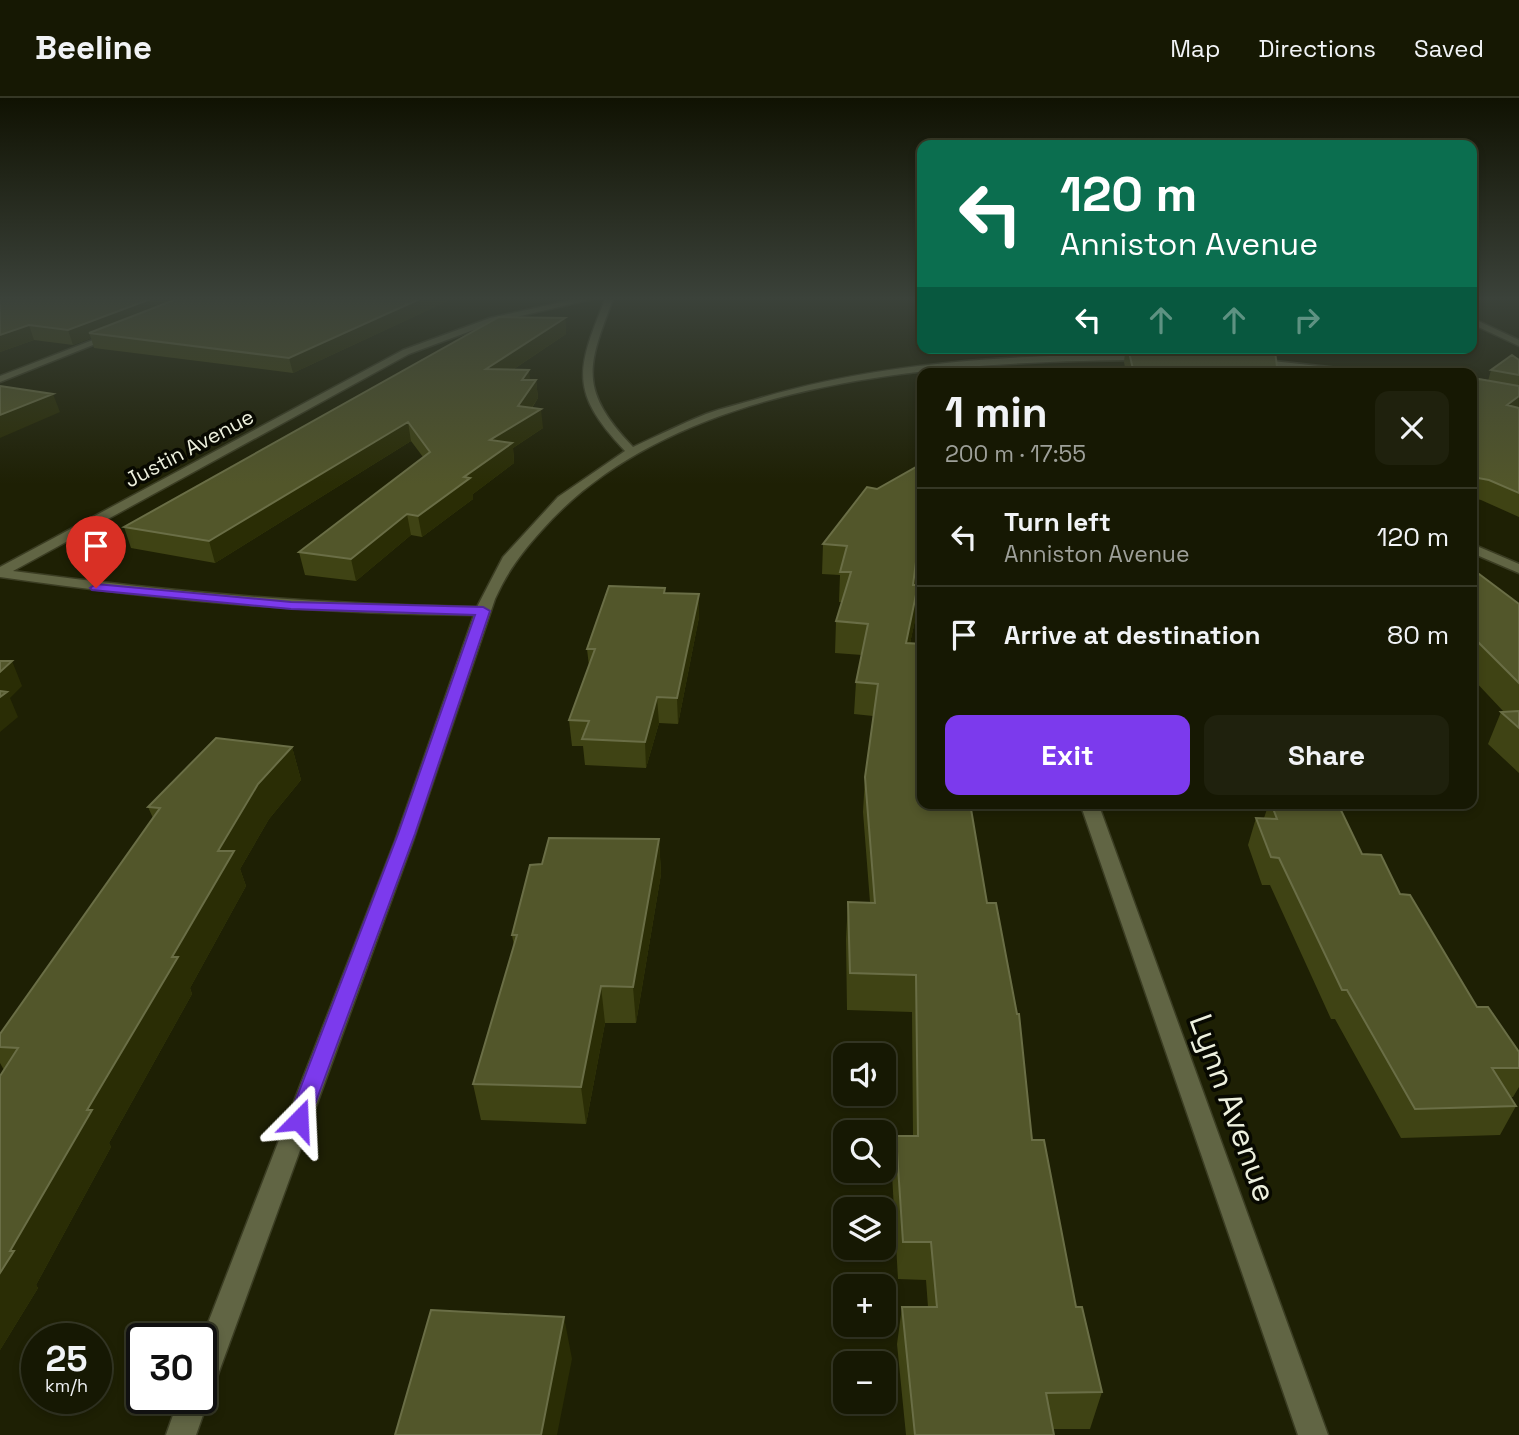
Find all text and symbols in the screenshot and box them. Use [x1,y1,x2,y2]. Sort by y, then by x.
text: Beeline [35,27,152,69]
text: Map [1170,33,1220,64]
text: Directions [1258,33,1376,64]
text: Saved [1414,33,1484,64]
text: 120 m [1060,163,1197,225]
icon: left [945,168,1036,259]
text: Anniston Avenue [1060,224,1318,264]
icon: left [1069,301,1107,339]
icon: ahead [1142,301,1180,339]
icon: ahead [1215,301,1253,339]
icon: right [1288,301,1326,339]
text: 1 min [945,386,1048,439]
button: close [1375,391,1449,465]
street label: Justin Avenue [120,403,258,493]
text: 200 m · 17:55 [945,439,1086,469]
text: Turn left [1004,505,1111,539]
pin [66,516,126,588]
icon: left [945,518,983,556]
text: 120 m [1377,520,1449,554]
icon: arrive [77,527,115,565]
text: Anniston Avenue [1004,539,1190,569]
icon: arrive [945,616,983,654]
text: Arrive at destination [1004,618,1261,652]
text: 80 m [1387,618,1449,652]
button: Exit [945,715,1190,795]
button: Share [1204,715,1449,795]
street label: Lynn Avenue [1181,1009,1285,1207]
map controls [833,1043,896,1414]
button: sound [833,1043,896,1106]
position arrow [262,1083,336,1157]
button: search [833,1120,896,1183]
button: layers [833,1197,896,1260]
button: + [833,1274,896,1337]
speed limit sign: 30 [126,1323,217,1414]
text: 25 [46,1337,87,1381]
button: − [833,1351,896,1414]
text: km/h [45,1374,88,1397]

